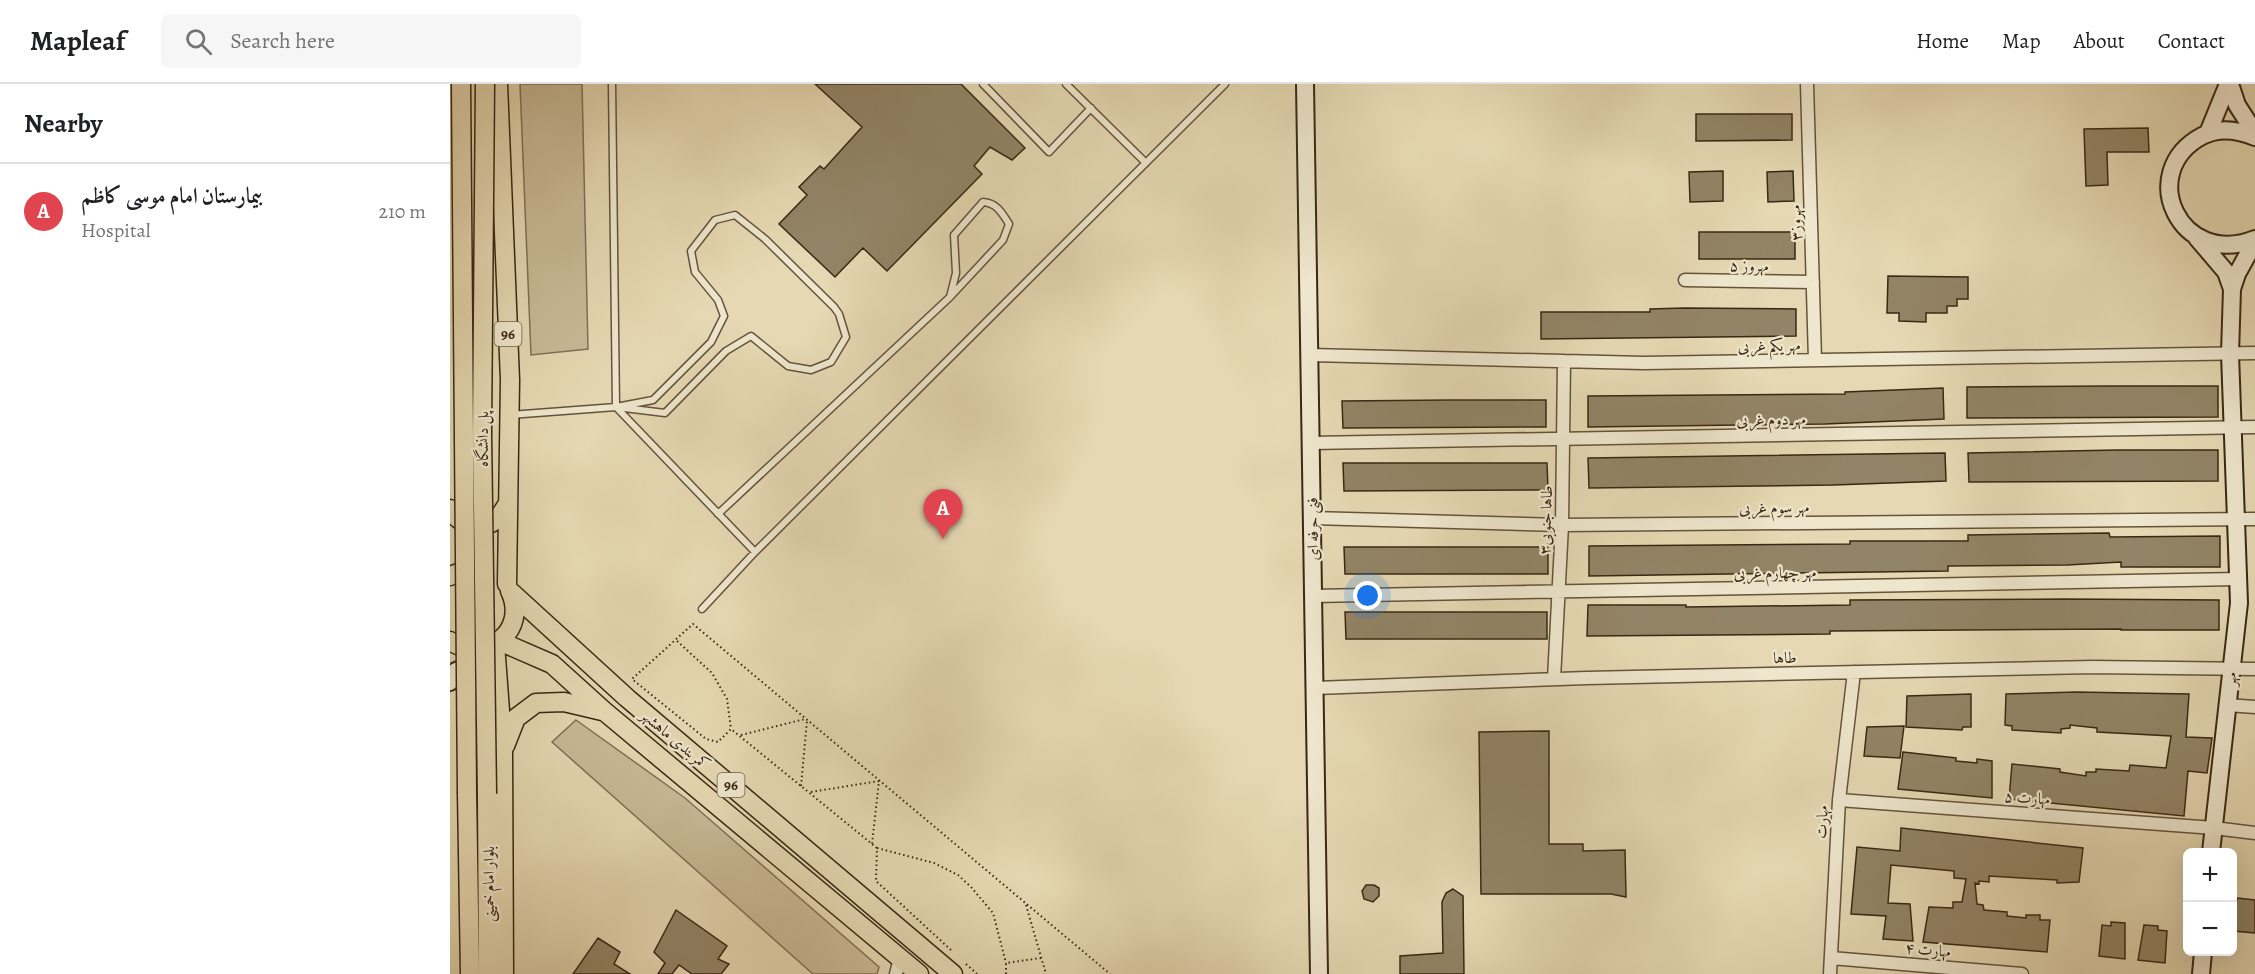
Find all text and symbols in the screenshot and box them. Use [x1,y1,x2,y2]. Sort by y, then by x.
search box [161,14,581,68]
text: Mapleaf [30,22,125,60]
icon: search [182,25,215,58]
text: Search here [230,26,335,56]
text: Home [1916,27,1969,55]
text: Map [2002,27,2040,55]
text: About [2073,27,2125,55]
text: Contact [2158,27,2225,55]
text: Nearby [24,106,103,141]
text: بیمارستان امام موسی کاظم [81,181,262,211]
text: A [37,198,50,225]
text: 210 m [378,198,426,225]
street label: مهروز۳ [1784,205,1808,241]
text: Hospital [81,217,151,244]
street label: مهروز ۵ [1729,255,1769,277]
road number: 96 [494,322,522,346]
street label: مهر یکم غربی [1737,334,1801,362]
street label: مهر دوم غربی [1736,408,1806,435]
street label: پل دانشگاه [472,410,494,467]
street label: طاها جنوبی۳ [1534,485,1558,555]
pin: A [924,490,962,539]
street label: مهر سوم غربی [1739,496,1809,523]
street label: فنی حرفه ای [1301,497,1325,561]
street label: مهر چهارم غربی [1734,561,1817,588]
your location [1353,581,1382,610]
street label: طاها [1773,647,1797,669]
street label: مهر [2219,671,2243,689]
street label: کمربندی ماهشهر [634,703,715,775]
road number: 96 [718,773,744,797]
street label: مهارت ۵ [2003,785,2051,811]
street label: مهارت [1810,805,1834,839]
street label: بلوار امام خمینی [478,846,503,922]
map controls [2183,848,2237,956]
button: + [2183,848,2237,902]
button: − [2183,902,2237,956]
street label: مهارت ۴ [1904,937,1952,963]

